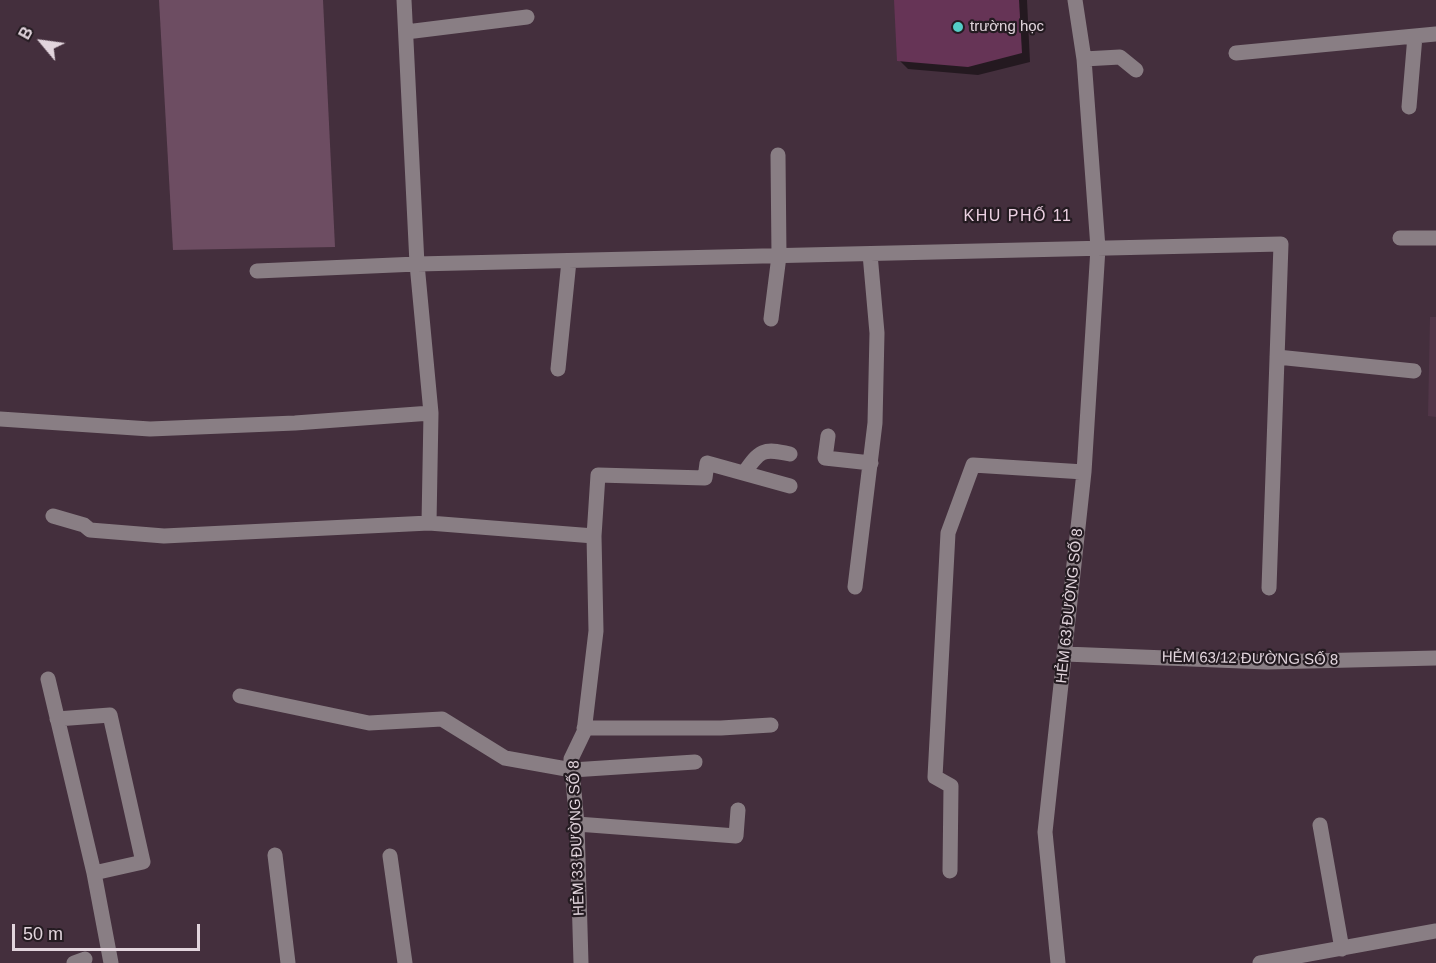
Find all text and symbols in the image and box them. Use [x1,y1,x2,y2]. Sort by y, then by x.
north arrow [12,12,72,72]
place label: trường học [970,18,1044,36]
marker: trường học [951,20,965,34]
text: B [16,24,36,42]
district label: KHU PHỐ 11 [964,207,1072,227]
street label: HẺM 63 ĐƯỜNG SỐ 8 [1053,528,1087,684]
street label: HẺM 63/12 ĐƯỜNG SỐ 8 [1162,648,1338,670]
street label: HẺM 33 ĐƯỜNG SỐ 8 [565,760,589,916]
scale bar [15,912,202,950]
text: 50 m [23,924,63,944]

